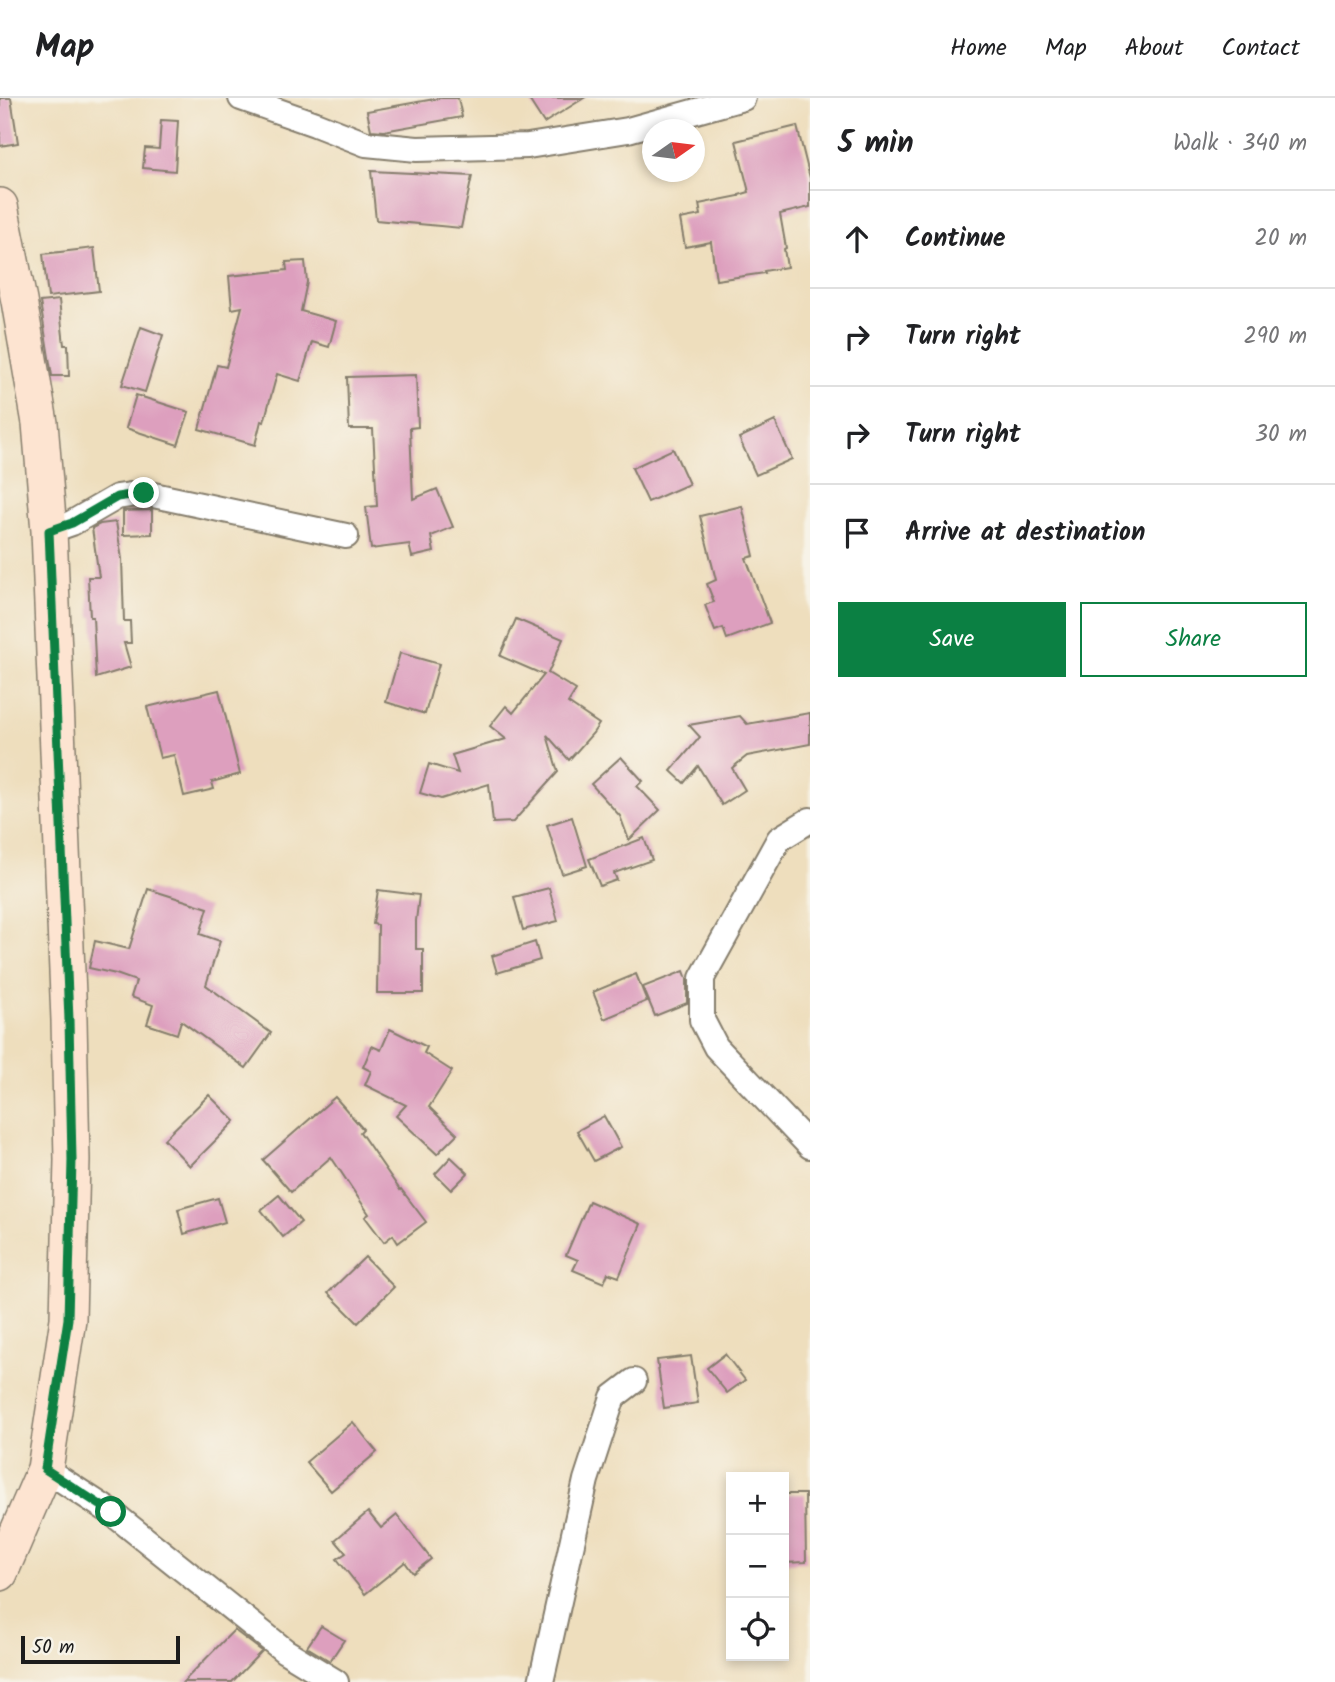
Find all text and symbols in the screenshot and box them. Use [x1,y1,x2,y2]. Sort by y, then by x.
text: Map [35,22,95,75]
text: Home [950,29,1007,68]
text: Map [1045,29,1087,68]
text: About [1125,29,1183,68]
text: Contact [1221,29,1300,68]
north arrow [642,119,705,182]
text: 5 min [838,120,914,168]
text: Walk · 340 m [1173,126,1307,162]
text: Continue [905,218,1006,260]
icon: ahead [838,220,876,258]
text: 20 m [1255,221,1307,257]
text: Turn right [905,316,1021,358]
icon: right [838,318,876,356]
text: 290 m [1243,319,1307,355]
text: Turn right [905,414,1021,456]
icon: right [838,416,876,454]
text: 30 m [1255,417,1307,453]
route end [128,477,159,508]
text: Arrive at destination [905,512,1145,554]
icon: arrive [838,514,876,552]
button: Save [838,602,1066,677]
button: Share [1080,602,1307,677]
map controls [726,1472,789,1661]
button: + [726,1472,789,1535]
route start [95,1496,126,1527]
button: − [726,1535,789,1598]
button: locate [726,1598,789,1661]
scale bar [21,1633,180,1665]
text: 50 m [32,1633,74,1663]

